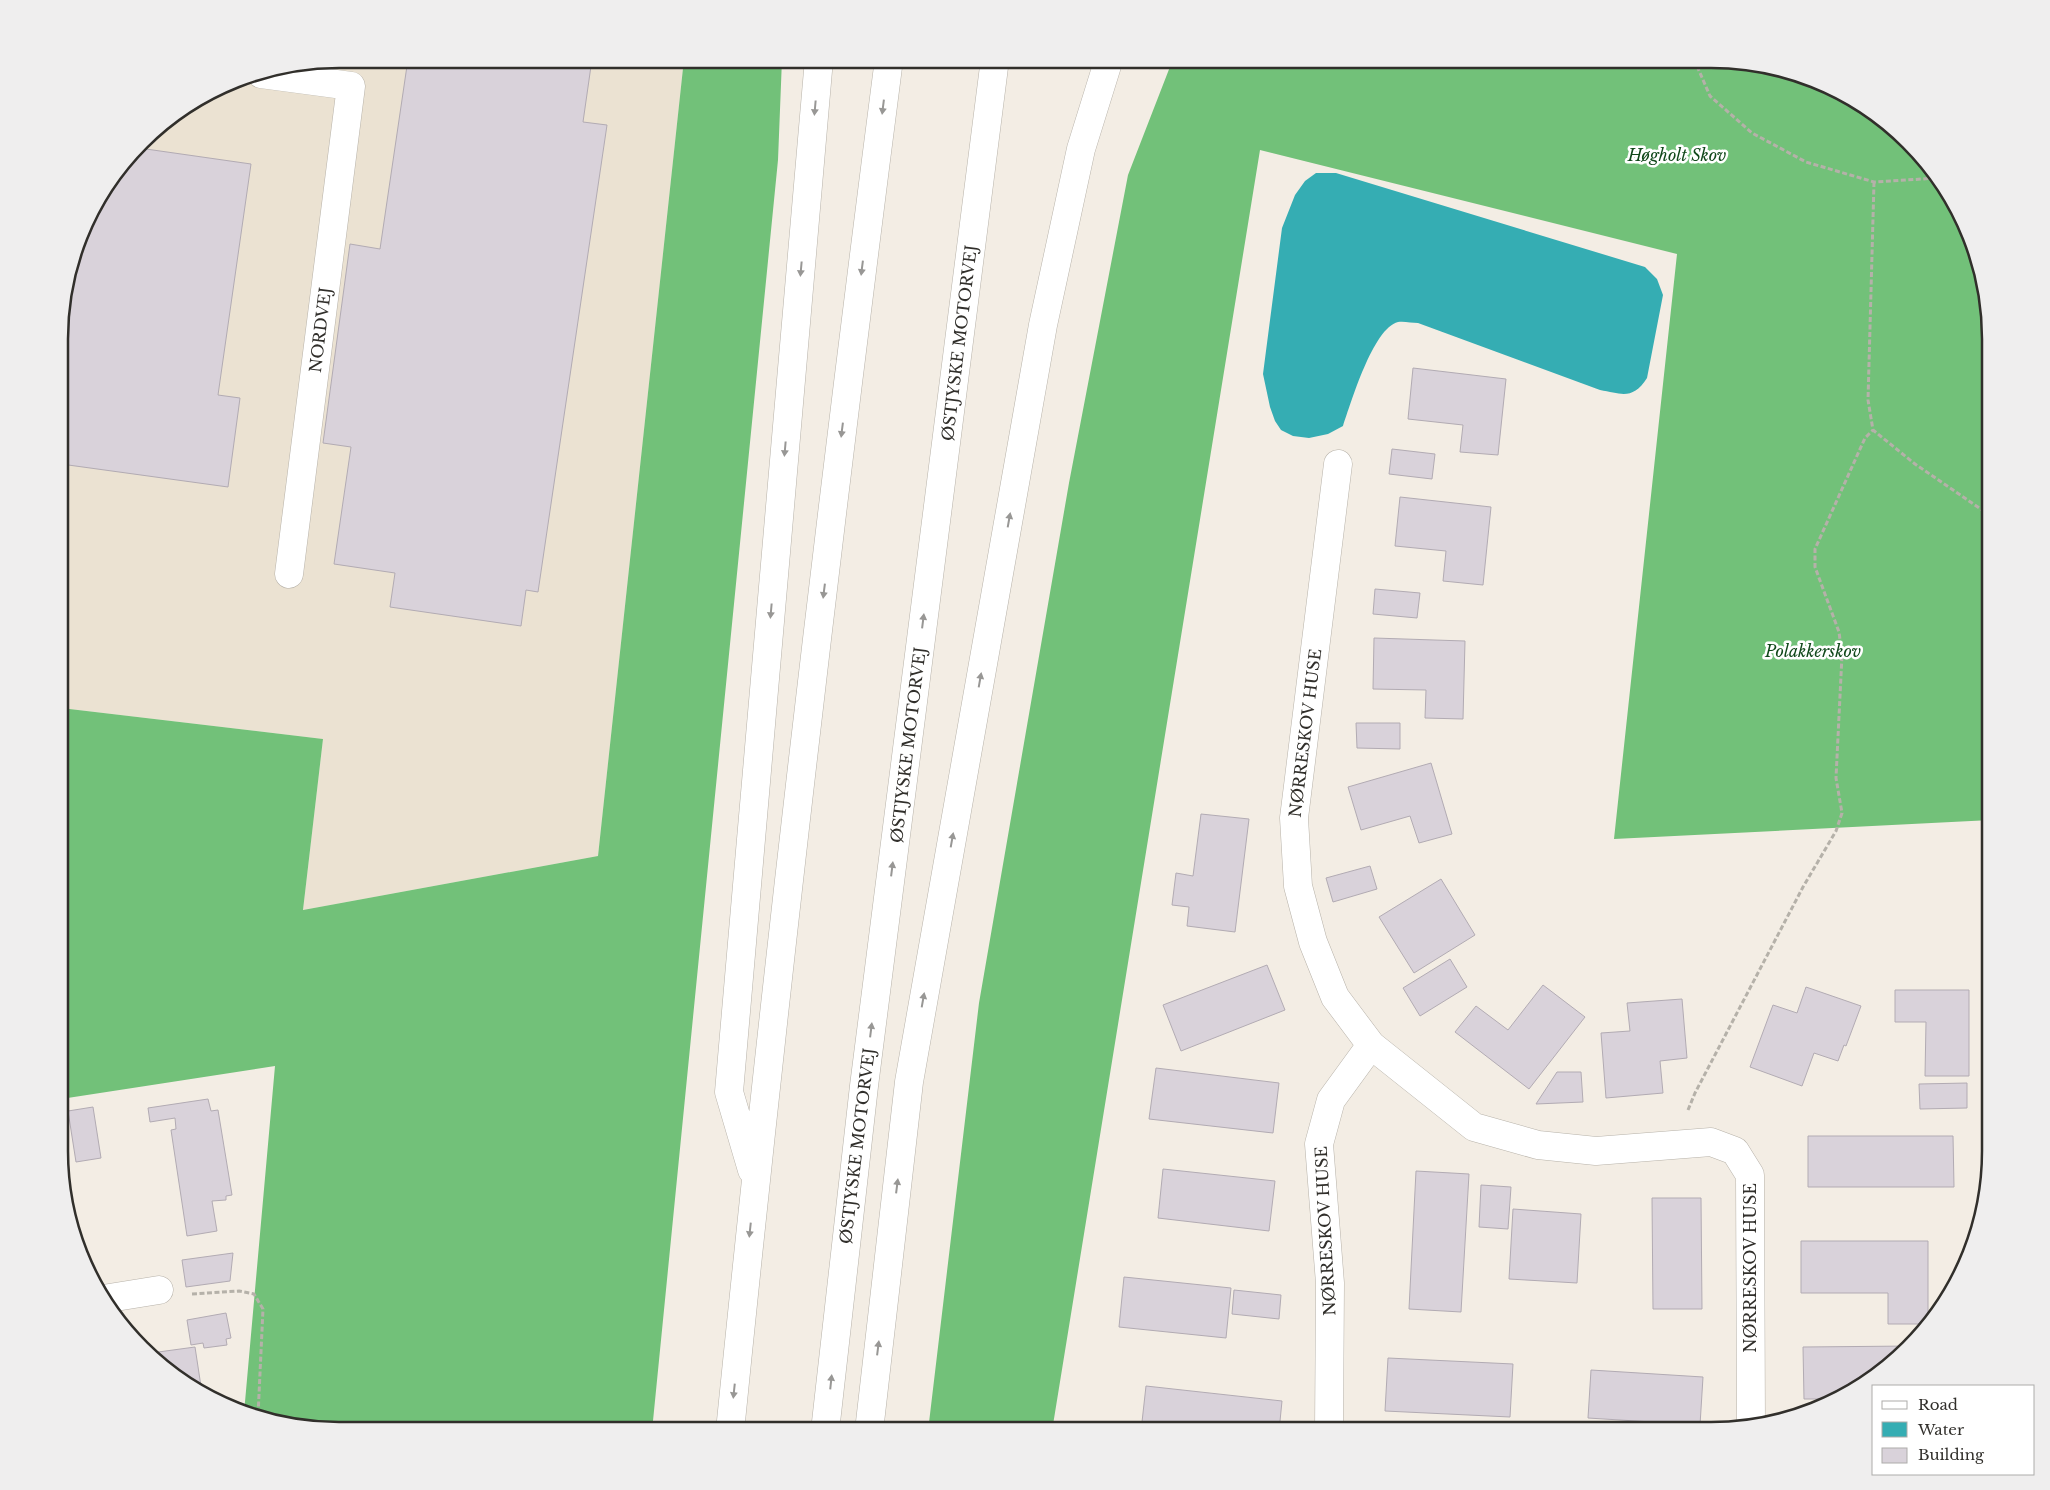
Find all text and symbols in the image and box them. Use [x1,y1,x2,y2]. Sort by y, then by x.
one-way arrow [811,100,819,116]
one-way arrow [879,100,887,116]
park label: Høgholt Skov [1627,145,1726,165]
street label: ØSTJYSKE MOTORVEJ [937,244,981,442]
one-way arrow [858,261,866,277]
one-way arrow [796,262,804,278]
street label: NORDVEJ [305,286,335,374]
one-way arrow [838,422,846,438]
one-way arrow [781,441,789,457]
one-way arrow [1005,511,1013,527]
one-way arrow [820,584,828,600]
one-way arrow [767,603,775,619]
one-way arrow [920,612,928,628]
park label: Polakkerskov [1764,641,1861,661]
street label: ØSTJYSKE MOTORVEJ [886,646,930,844]
street label: NØRRESKOV HUSE [1285,648,1325,818]
one-way arrow [977,671,985,687]
one-way arrow [948,831,956,847]
one-way arrow [888,860,896,876]
one-way arrow [920,991,928,1007]
one-way arrow [867,1021,875,1037]
street label: ØSTJYSKE MOTORVEJ [835,1047,879,1245]
street label: NØRRESKOV HUSE [1311,1146,1339,1316]
one-way arrow [893,1178,901,1194]
street label: NØRRESKOV HUSE [1740,1183,1760,1353]
one-way arrow [746,1222,754,1238]
one-way arrow [874,1339,882,1355]
one-way arrow [827,1374,835,1390]
one-way arrow [730,1384,738,1400]
legend [1872,1385,2035,1475]
text: Road [1918,1395,1958,1414]
text: Water [1917,1420,1965,1439]
text: Building [1918,1445,1985,1464]

